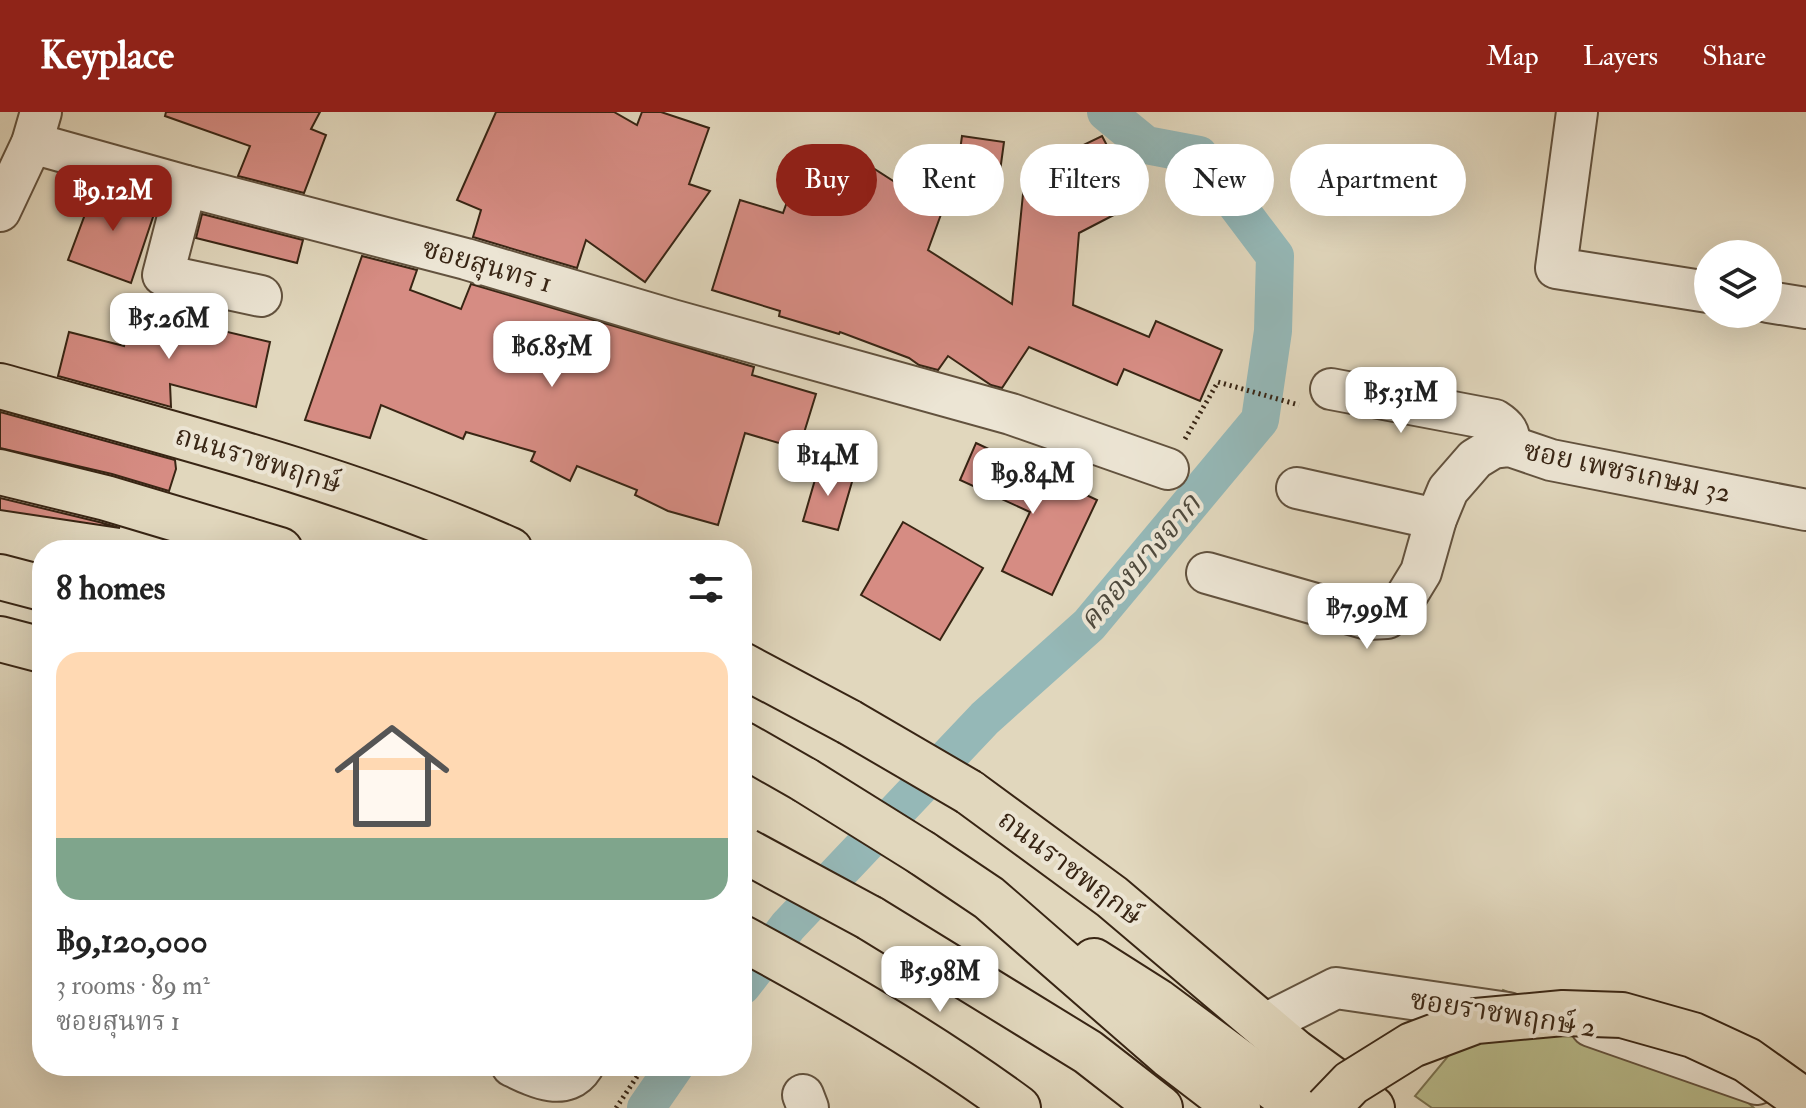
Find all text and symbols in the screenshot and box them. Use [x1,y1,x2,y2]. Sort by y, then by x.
text: Keyplace [40,32,174,80]
text: Map [1486,39,1539,74]
text: Layers [1583,39,1658,74]
text: Share [1702,39,1766,74]
chip: Buy [776,144,877,216]
chip: Rent [893,144,1004,216]
chip: Filters [1020,144,1149,216]
chip: New [1165,144,1274,216]
chip: Apartment [1290,144,1466,216]
pin: ฿9.12M [48,165,178,233]
text: ฿9.12M [73,175,153,207]
street label: ซอยสุนทร 1 [418,231,556,301]
map controls [1694,240,1782,328]
button: layers [1694,240,1782,328]
pin: ฿5.26M [104,293,234,361]
text: ฿5.26M [128,303,210,335]
pin: ฿6.85M [487,321,617,389]
text: ฿6.85M [511,331,593,363]
pin: ฿5.31M [1336,367,1466,435]
text: ฿5.31M [1364,377,1438,409]
street label: ถนนราชพฤกษ์ [171,418,345,502]
pin: ฿14M [781,430,875,498]
street label: ซอย เพชรเกษม 32 [1520,433,1734,511]
text: ฿14M [797,440,859,472]
pin: ฿9.84M [968,448,1098,516]
text: ฿9.84M [991,458,1075,490]
water label: คลองบางจาก [1071,486,1210,638]
icon: filters [684,566,728,610]
text: 8 homes [56,567,165,610]
pin: ฿7.99M [1302,583,1432,651]
text: ฿7.99M [1326,593,1408,625]
icon: home [320,704,464,848]
street label: ถนนราชพฤกษ์ [991,802,1149,934]
text: ฿9,120,000 [56,920,208,963]
pin: ฿5.98M [875,946,1005,1014]
text: ฿5.98M [899,956,981,988]
text: 3 rooms · 89 m² [56,970,210,1002]
street label: ซอยราชพฤกษ์ 2 [1408,982,1598,1046]
text: ซอยสุนทร 1 [56,1006,180,1038]

